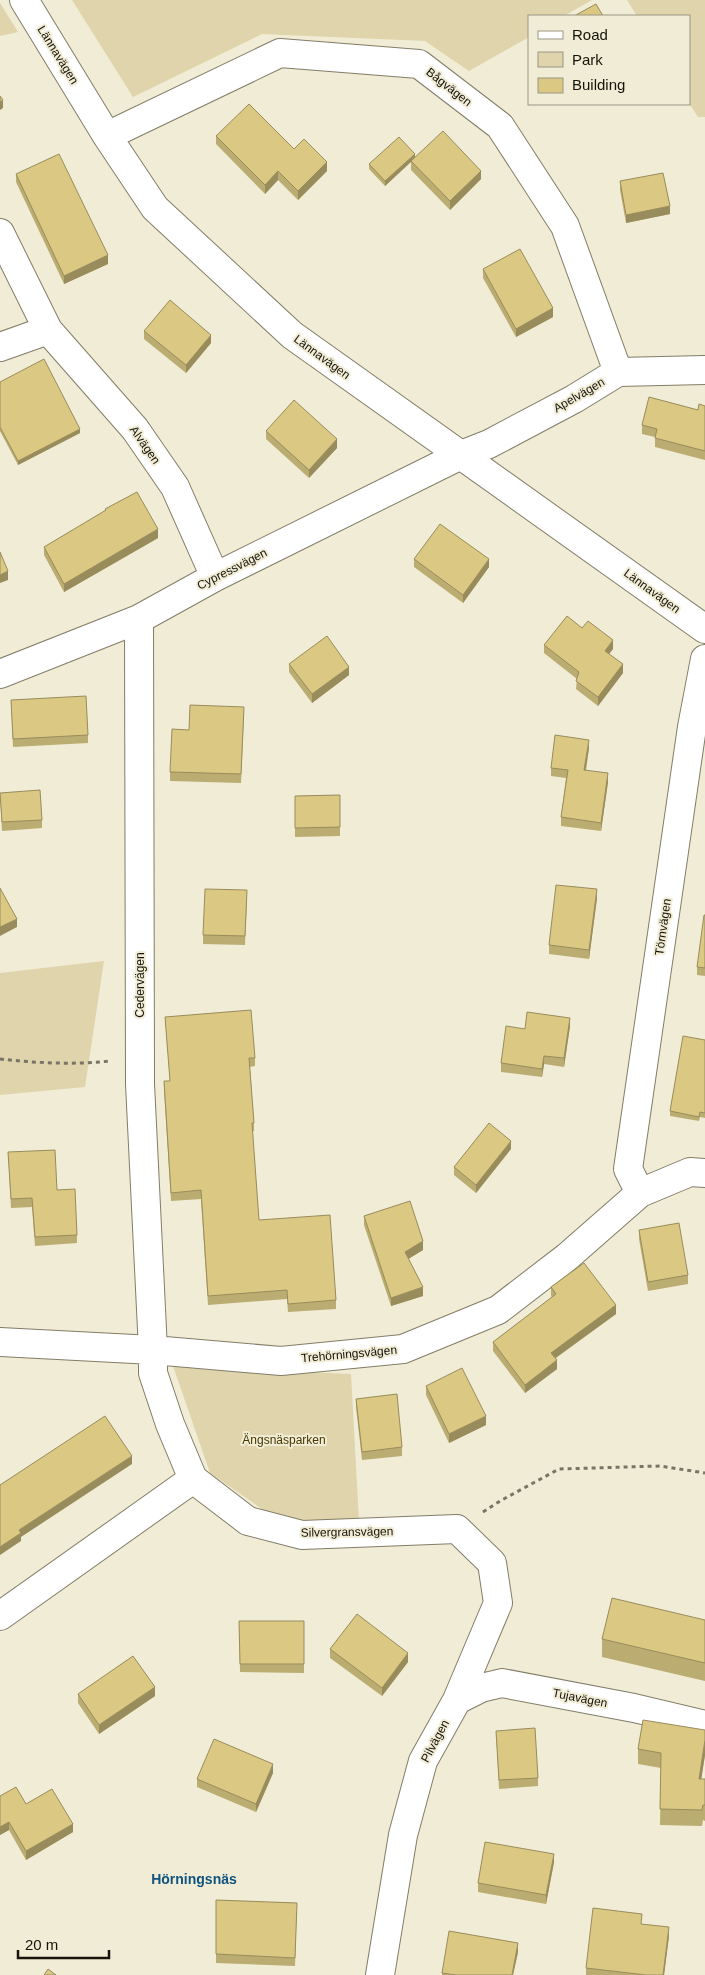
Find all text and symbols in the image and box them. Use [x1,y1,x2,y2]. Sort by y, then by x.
legend [528,15,690,105]
street label: Lännavägen [35,23,81,87]
text: Road [572,26,608,43]
text: Park [572,51,603,68]
street label: Bågvägen [423,65,475,109]
text: Building [572,76,625,93]
street label: Lännavägen [291,332,353,382]
street label: Apelvägen [551,375,607,415]
street label: Alvägen [127,423,163,467]
street label: Cypressvägen [195,545,269,593]
street label: Lännavägen [621,566,683,616]
street label: Törnvägen [652,898,674,956]
street label: Cedervägen [133,952,147,1018]
street label: Trehörningsvägen [300,1343,398,1365]
park label: Ängsnäsparken [242,1433,326,1447]
street label: Silvergransvägen [301,1524,393,1540]
street label: Tujavägen [551,1686,609,1710]
street label: Pilvägen [418,1717,452,1765]
district label: Hörningsnäs [151,1871,237,1887]
scale bar [18,1928,109,1960]
text: 20 m [25,1936,58,1953]

